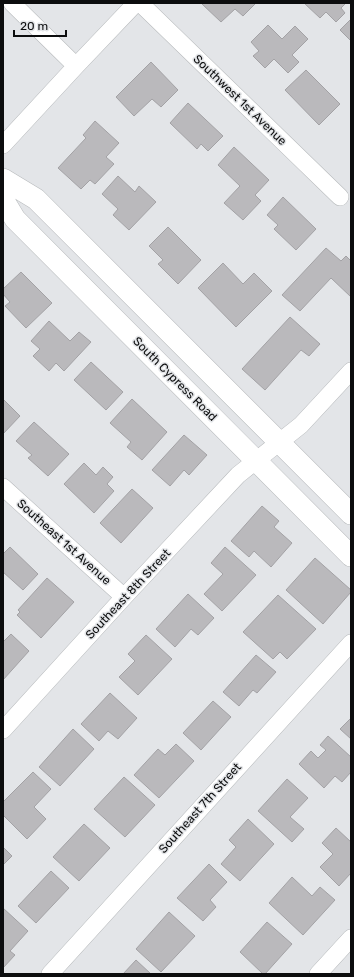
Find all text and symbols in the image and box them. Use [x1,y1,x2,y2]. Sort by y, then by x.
scale bar [14,12,66,38]
text: 20 m [20,19,48,33]
street label: Southwest 1st Avenue [191,52,290,148]
street label: South Cypress Road [130,334,220,424]
street label: Southeast 1st Avenue [14,496,114,588]
street label: Southeast 8th Street [83,546,174,642]
street label: Southeast 7th Street [156,760,244,856]

